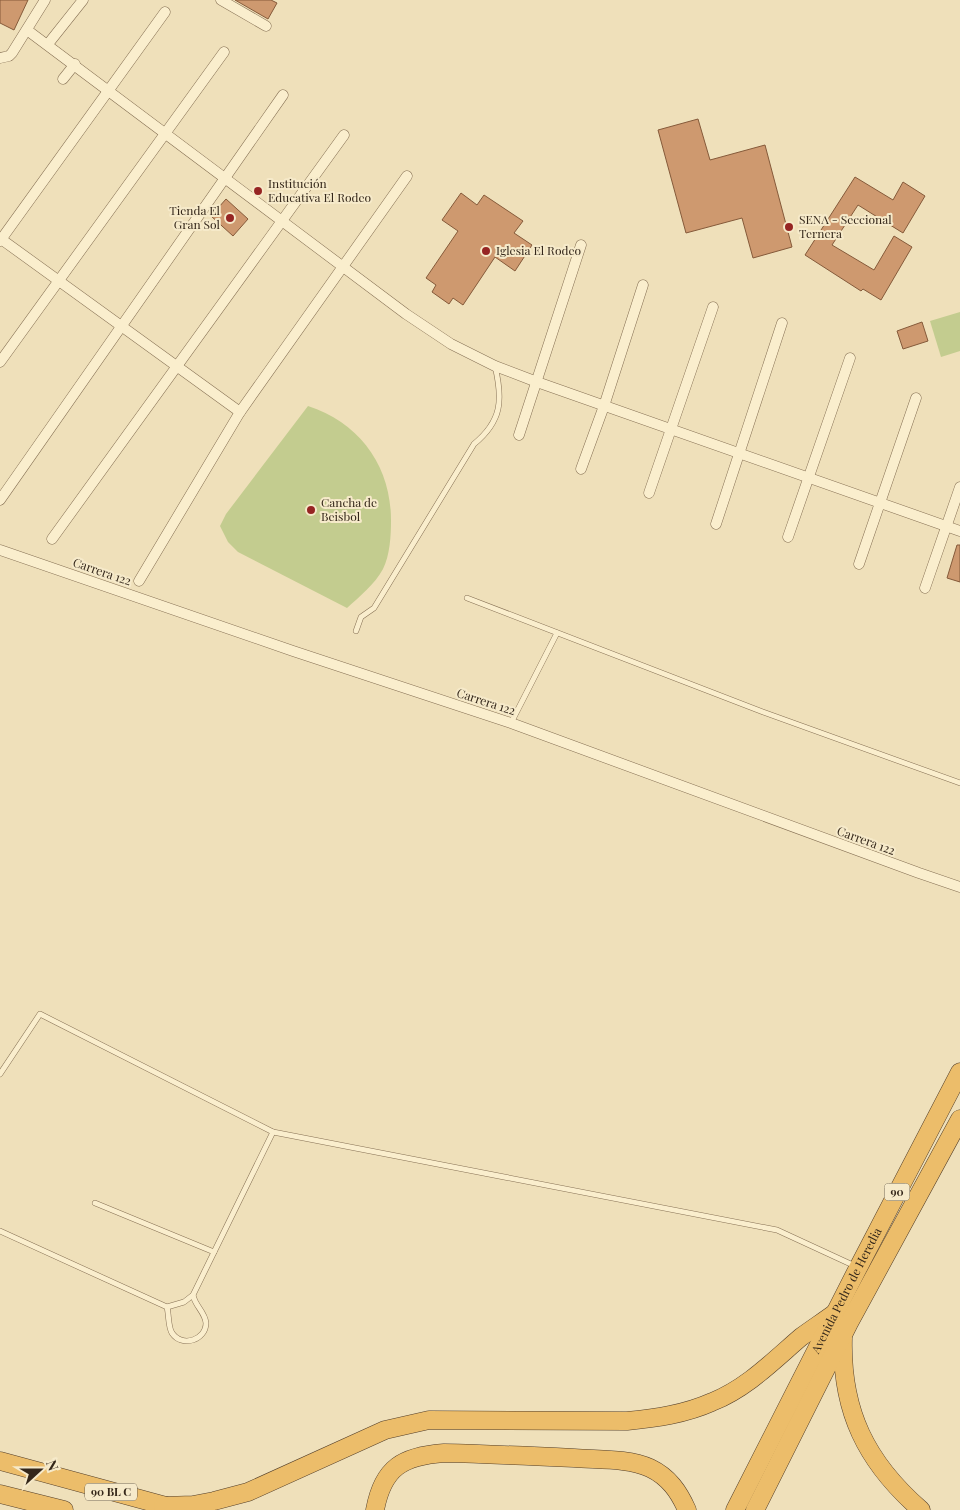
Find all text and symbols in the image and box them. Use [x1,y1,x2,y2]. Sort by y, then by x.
place label: Institución Educativa El Rodeo [268,175,372,205]
marker: Institución Educativa El Rodeo [252,185,264,197]
place label: Tienda El Gran Sol [169,202,221,232]
place label: SENA - Seccional Ternera [799,211,892,241]
marker: Tienda El Gran Sol [224,212,236,224]
marker: SENA - Seccional Ternera [783,221,795,233]
place label: Iglesia El Rodeo [496,242,582,258]
marker: Iglesia El Rodeo [480,245,492,257]
place label: Cancha de Beisbol [321,494,377,524]
marker: Cancha de Beisbol [305,504,317,516]
street label: Carrera 122 [71,554,134,589]
street label: Carrera 122 [455,684,518,718]
street label: Carrera 122 [835,822,898,858]
road number: 90 [884,1184,910,1200]
street label: Avenida Pedro de Heredia [806,1225,885,1357]
north arrow [15,1445,65,1495]
text: N [42,1457,63,1473]
road number: 90 BL C [85,1484,137,1500]

